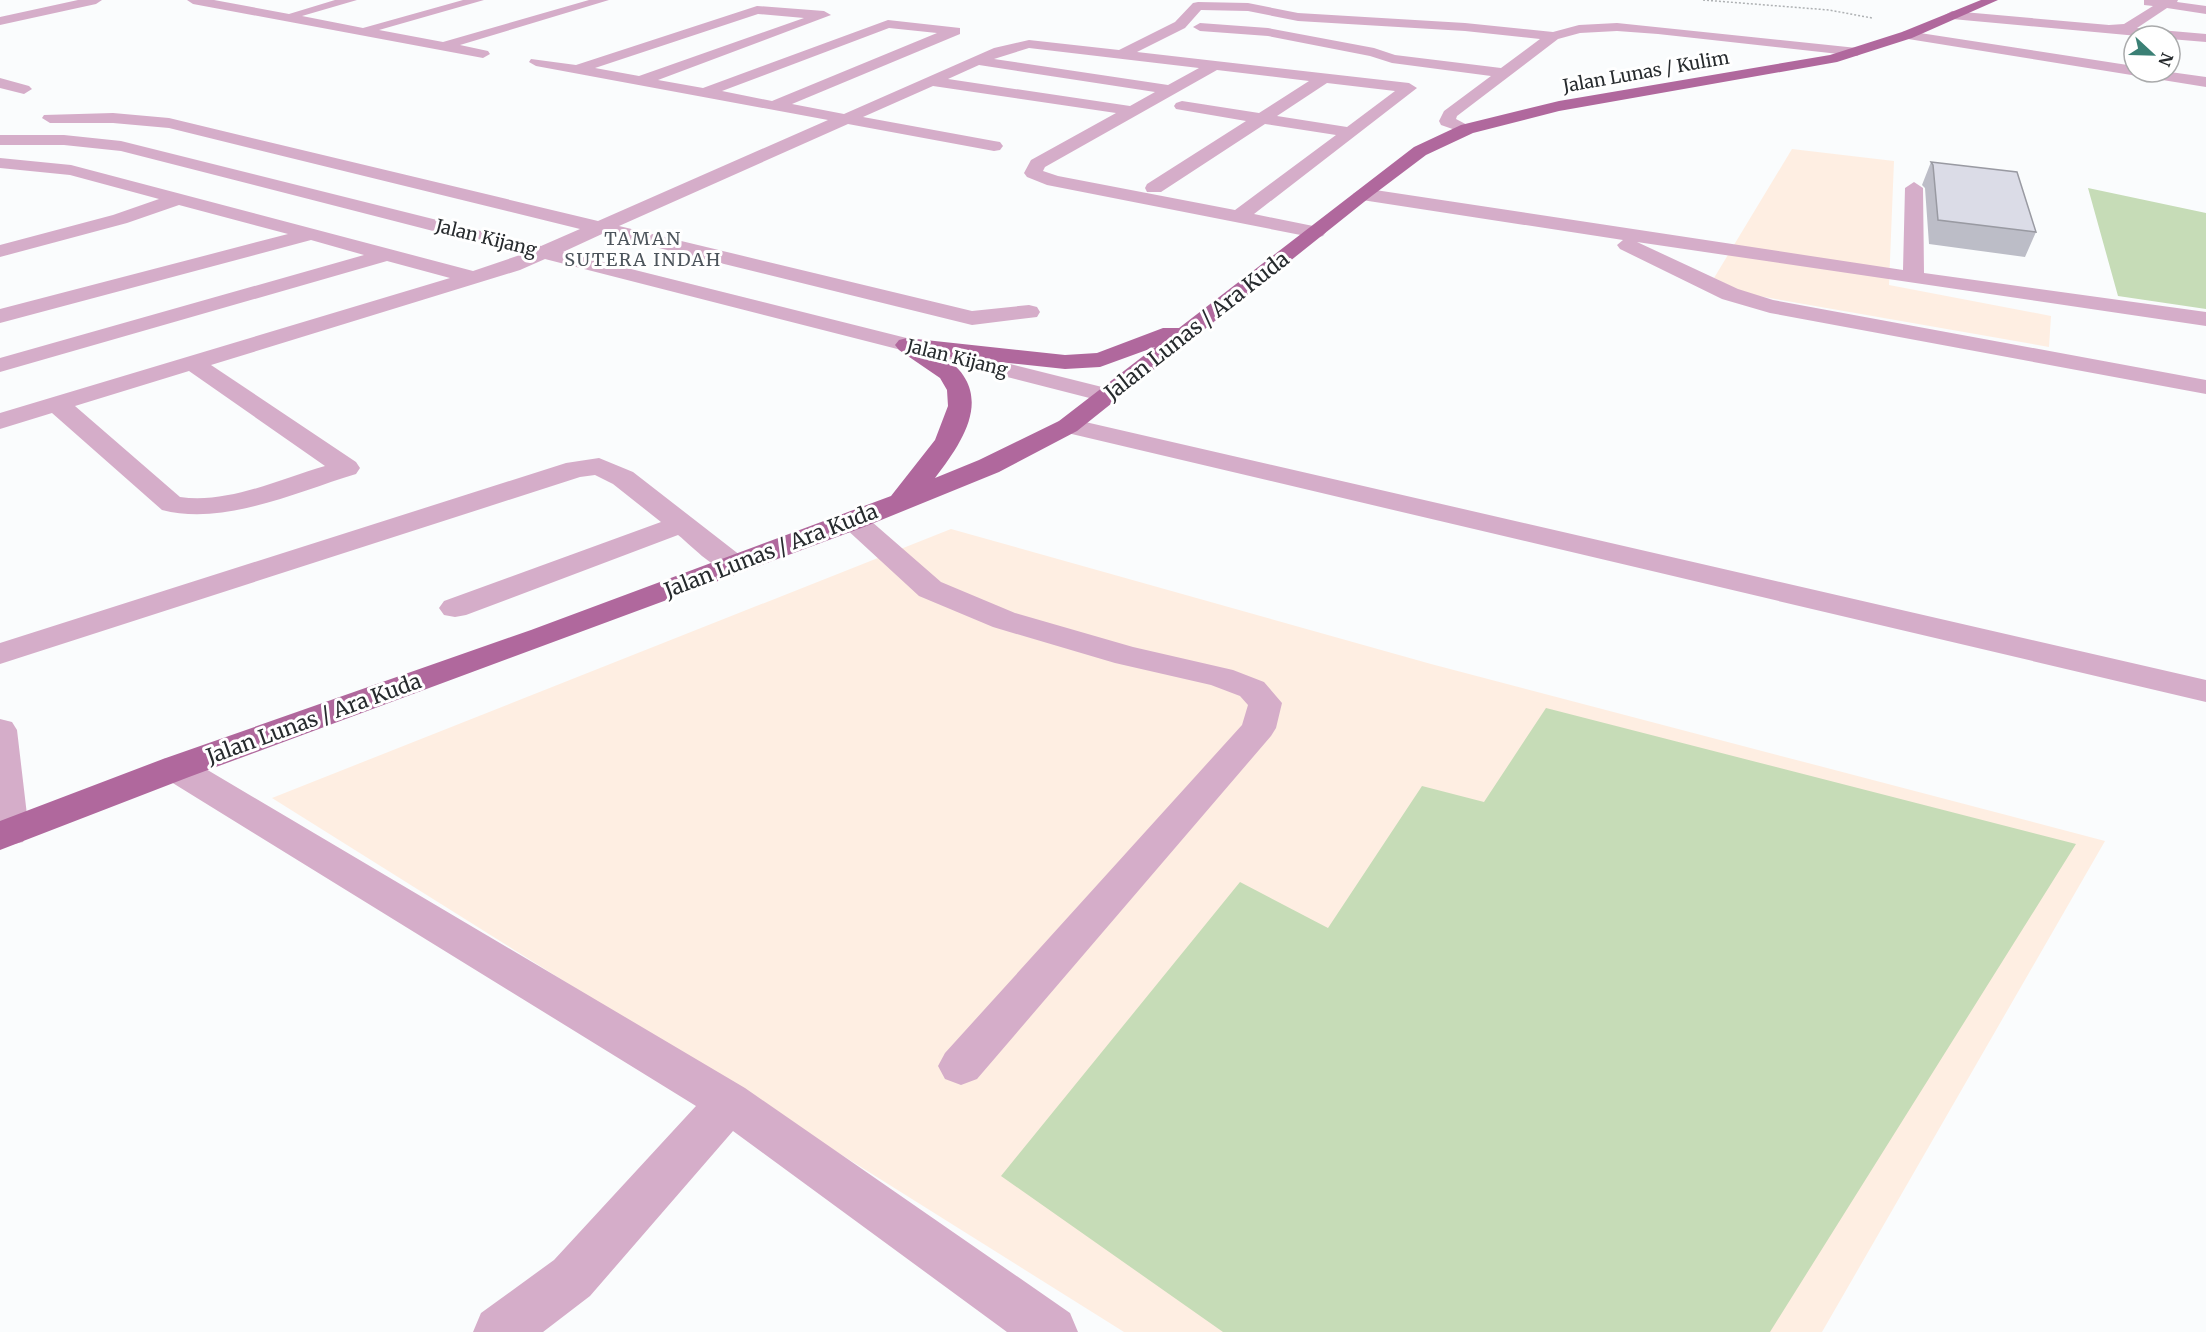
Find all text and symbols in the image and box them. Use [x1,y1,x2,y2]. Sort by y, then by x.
north arrow [2122,24,2182,84]
street label: Jalan Lunas / Kulim [1560,46,1731,98]
text: N [2154,50,2178,70]
street label: Jalan Kijang [432,214,539,261]
district label: TAMAN SUTERA INDAH [564,227,722,271]
street label: Jalan Lunas / Ara Kuda [1098,245,1294,407]
street label: Jalan Kijang [903,334,1010,381]
street label: Jalan Lunas / Ara Kuda [659,497,882,604]
street label: Jalan Lunas / Ara Kuda [202,667,425,770]

